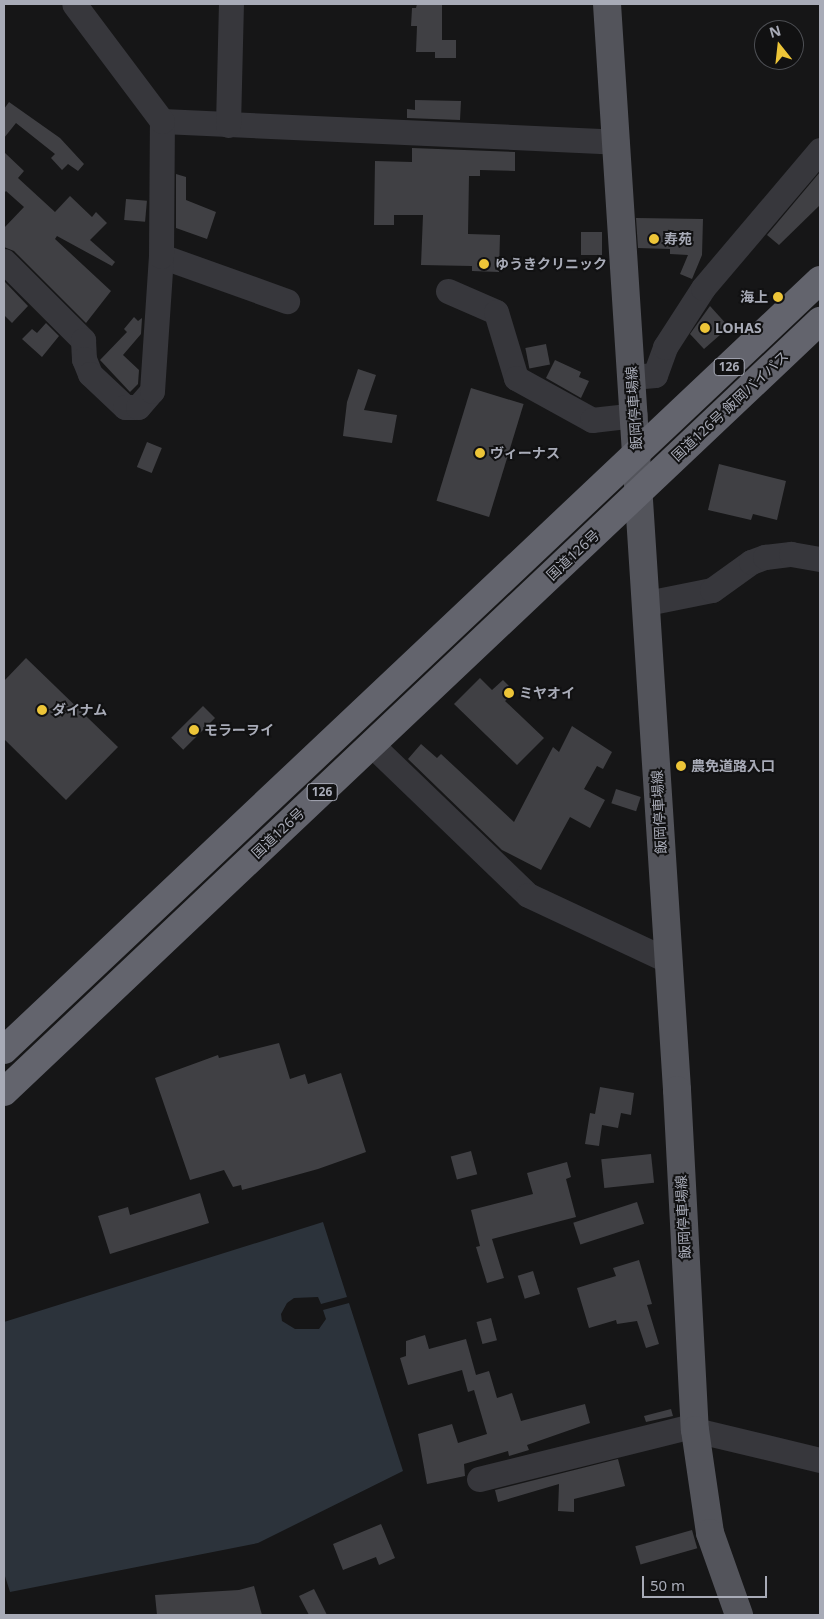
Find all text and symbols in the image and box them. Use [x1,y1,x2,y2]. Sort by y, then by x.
north arrow [754,20,804,70]
text: N [767,20,783,42]
place label: 寿苑 [664,231,692,247]
marker: 寿苑 [648,233,660,245]
place label: ゆうきクリニック [495,256,607,272]
marker: ゆうきクリニック [477,257,491,271]
place label: 海上 [740,289,768,305]
marker: 海上 [772,291,784,303]
place label: LOHAS [715,320,762,336]
marker: LOHAS [699,322,711,334]
street label: 国道126号 飯岡バイパス [668,347,792,465]
road number: 126 [713,358,745,377]
street label: 飯岡停車場線 [623,366,645,450]
place label: ヴィーナス [490,445,560,461]
marker: ヴィーナス [474,447,486,459]
street label: 国道126号 [543,526,603,584]
place label: ミヤオイ [519,685,575,701]
marker: ミヤオイ [503,687,515,699]
place label: ダイナム [52,702,108,718]
marker: ダイナム [36,704,48,716]
place label: モラーヲイ [204,722,274,738]
marker: モラーヲイ [188,724,200,736]
place label: 農免道路入口 [691,758,775,774]
marker: 農免道路入口 [675,760,687,772]
street label: 飯岡停車場線 [648,770,670,854]
road number: 126 [306,782,338,802]
street label: 国道126号 [248,804,308,862]
street label: 飯岡停車場線 [672,1175,694,1259]
scale bar [644,1566,769,1598]
text: 50 m [650,1575,685,1595]

